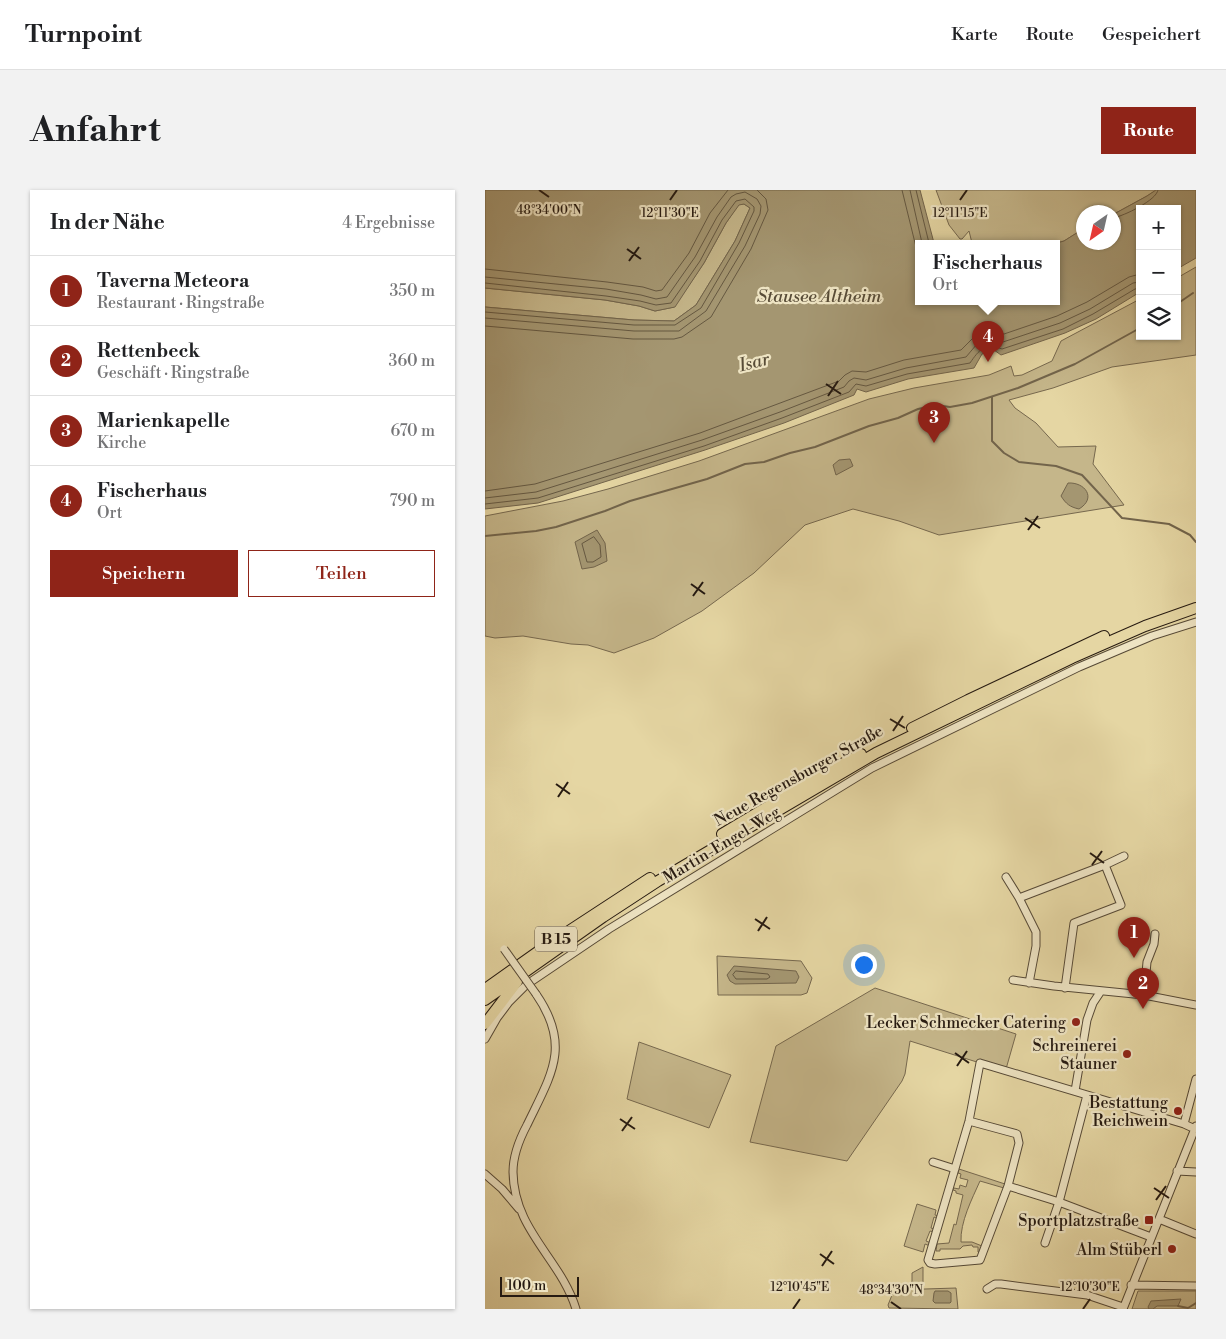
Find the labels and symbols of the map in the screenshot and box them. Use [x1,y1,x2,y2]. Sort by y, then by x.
text: 48°34'00"N [516,203,582,218]
north arrow [1076,205,1121,250]
text: 12°11'30"E [641,206,699,221]
text: 12°11'15"E [933,206,987,221]
water label: Stausee Altheim [757,285,882,308]
pin: 4 [972,321,1004,362]
water label: Isar [735,348,772,378]
pin: 3 [918,402,950,443]
street label: Neue Regensburger Straße [710,721,887,831]
street label: Martin-Engel-Weg [659,802,784,888]
pin: 1 [1118,917,1150,958]
road number: B 15 [535,926,577,952]
your location [851,952,877,978]
pin: 2 [1127,968,1159,1009]
place label: Lecker Schmecker Catering [866,1013,1067,1033]
marker: Lecker Schmecker Catering [1070,1016,1082,1028]
place label: Schreinerei Stauner [1032,1036,1117,1074]
marker: Schreinerei Stauner [1121,1048,1133,1060]
place label: Bestattung Reichwein [1088,1093,1169,1131]
marker: Bestattung Reichwein [1172,1105,1184,1117]
place label: Sportplatzstraße [1018,1211,1139,1231]
marker: Sportplatzstraße [1143,1214,1155,1226]
place label: Alm Stüberl [1075,1240,1162,1260]
marker: Alm Stüberl [1166,1243,1178,1255]
scale bar [500,1274,579,1297]
text: 12°10'45"E [771,1280,829,1295]
text: 12°10'30"E [1060,1280,1120,1295]
text: 48°34'30"N [859,1283,923,1298]

